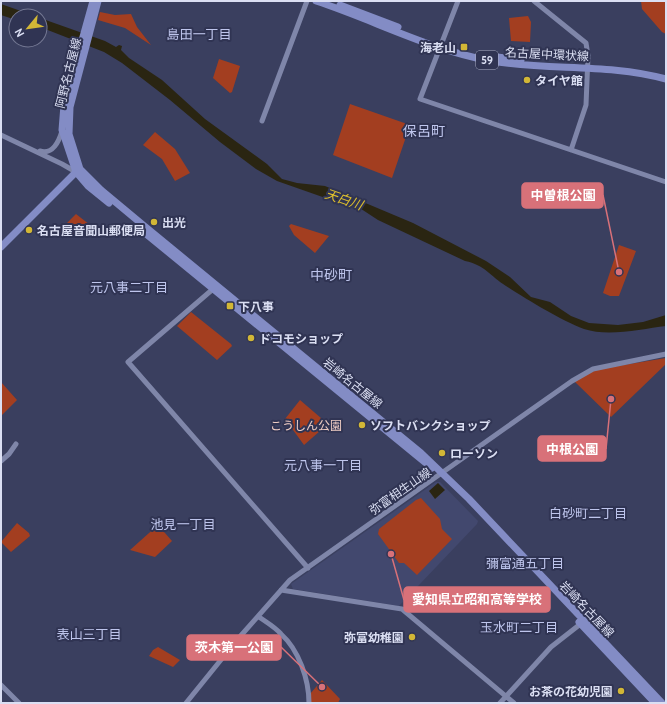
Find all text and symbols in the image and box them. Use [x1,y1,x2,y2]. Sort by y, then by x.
north arrow [8,8,48,48]
text: N [11,26,27,40]
district label: 島田一丁目 [166,26,232,42]
street label: 阿野名古屋線 [52,36,84,110]
place label: 海老山 [420,40,456,55]
marker: 海老山 [459,42,469,52]
street label: 名古屋中環状線 [505,44,589,64]
road number: 59 [476,51,498,69]
place label: タイヤ館 [535,73,583,88]
marker: タイヤ館 [522,75,532,85]
district label: 保呂町 [403,122,445,140]
callout: 中曽根公園 [522,183,603,208]
water label: 天白川 [323,185,367,214]
text: 中曽根公園 [530,187,596,203]
place label: 出光 [162,215,186,230]
marker: 出光 [149,217,159,227]
place label: 名古屋音聞山郵便局 [37,223,145,238]
marker: 名古屋音聞山郵便局 [24,225,34,235]
district label: 中砂町 [310,266,352,284]
district label: 元八事二丁目 [90,279,168,295]
place label: 下八事 [238,299,274,314]
marker: 下八事 [225,301,235,311]
place label: ドコモショップ [259,331,343,346]
marker: ドコモショップ [246,333,256,343]
street label: 岩崎名古屋線 [320,355,386,411]
park label: こうしん公園 [270,418,342,433]
place label: ソフトバンクショップ [370,418,491,433]
marker: ソフトバンクショップ [357,420,367,430]
callout: 中根公園 [538,436,606,461]
text: 中根公園 [546,441,598,457]
place label: ローソン [450,446,498,461]
marker: ローソン [437,448,447,458]
district label: 元八事一丁目 [284,457,362,473]
street label: 弥富相生山線 [366,464,434,518]
district label: 白砂町二丁目 [549,505,627,521]
district label: 池見一丁目 [150,516,216,532]
district label: 彌富通五丁目 [486,555,564,571]
street label: 岩崎名古屋線 [557,578,617,640]
callout: 愛知県立昭和高等学校 [404,587,550,612]
text: 愛知県立昭和高等学校 [412,591,542,607]
district label: 玉水町二丁目 [480,619,558,635]
district label: 表山三丁目 [56,626,122,642]
place label: 弥富幼稚園 [344,630,404,645]
marker: 弥富幼稚園 [407,632,417,642]
callout: 茨木第一公園 [187,635,281,660]
text: 茨木第一公園 [195,639,273,655]
place label: お茶の花幼児園 [529,684,613,699]
marker: お茶の花幼児園 [616,686,626,696]

